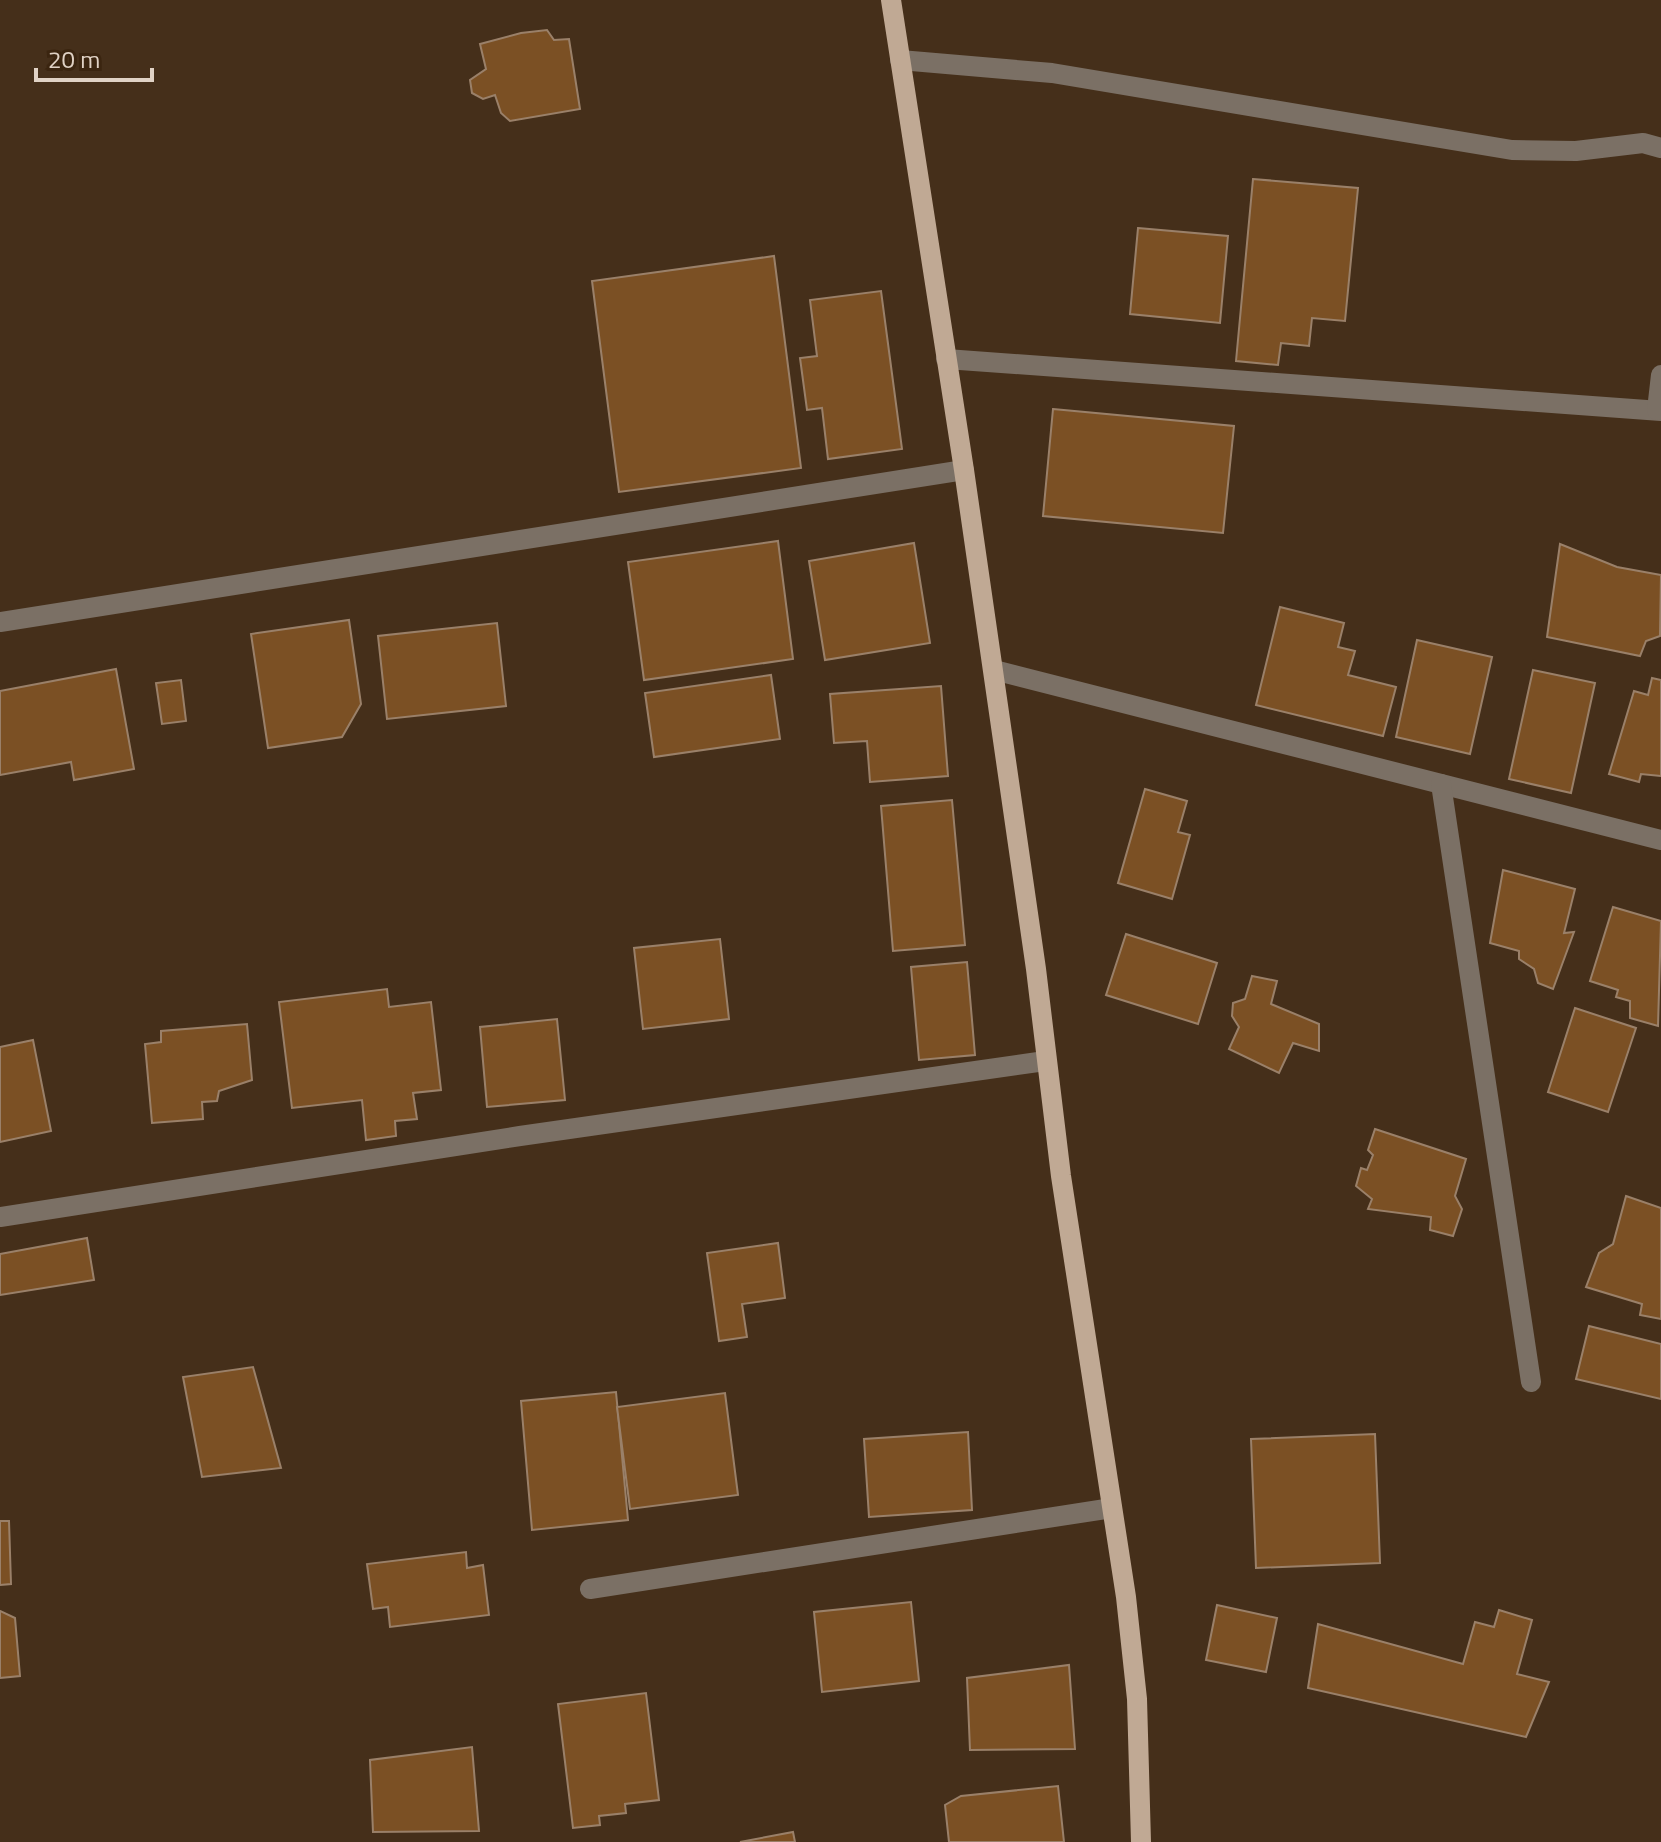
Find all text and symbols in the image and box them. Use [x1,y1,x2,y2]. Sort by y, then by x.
scale bar [36,32,152,82]
text: 20 m [48,41,100,77]

